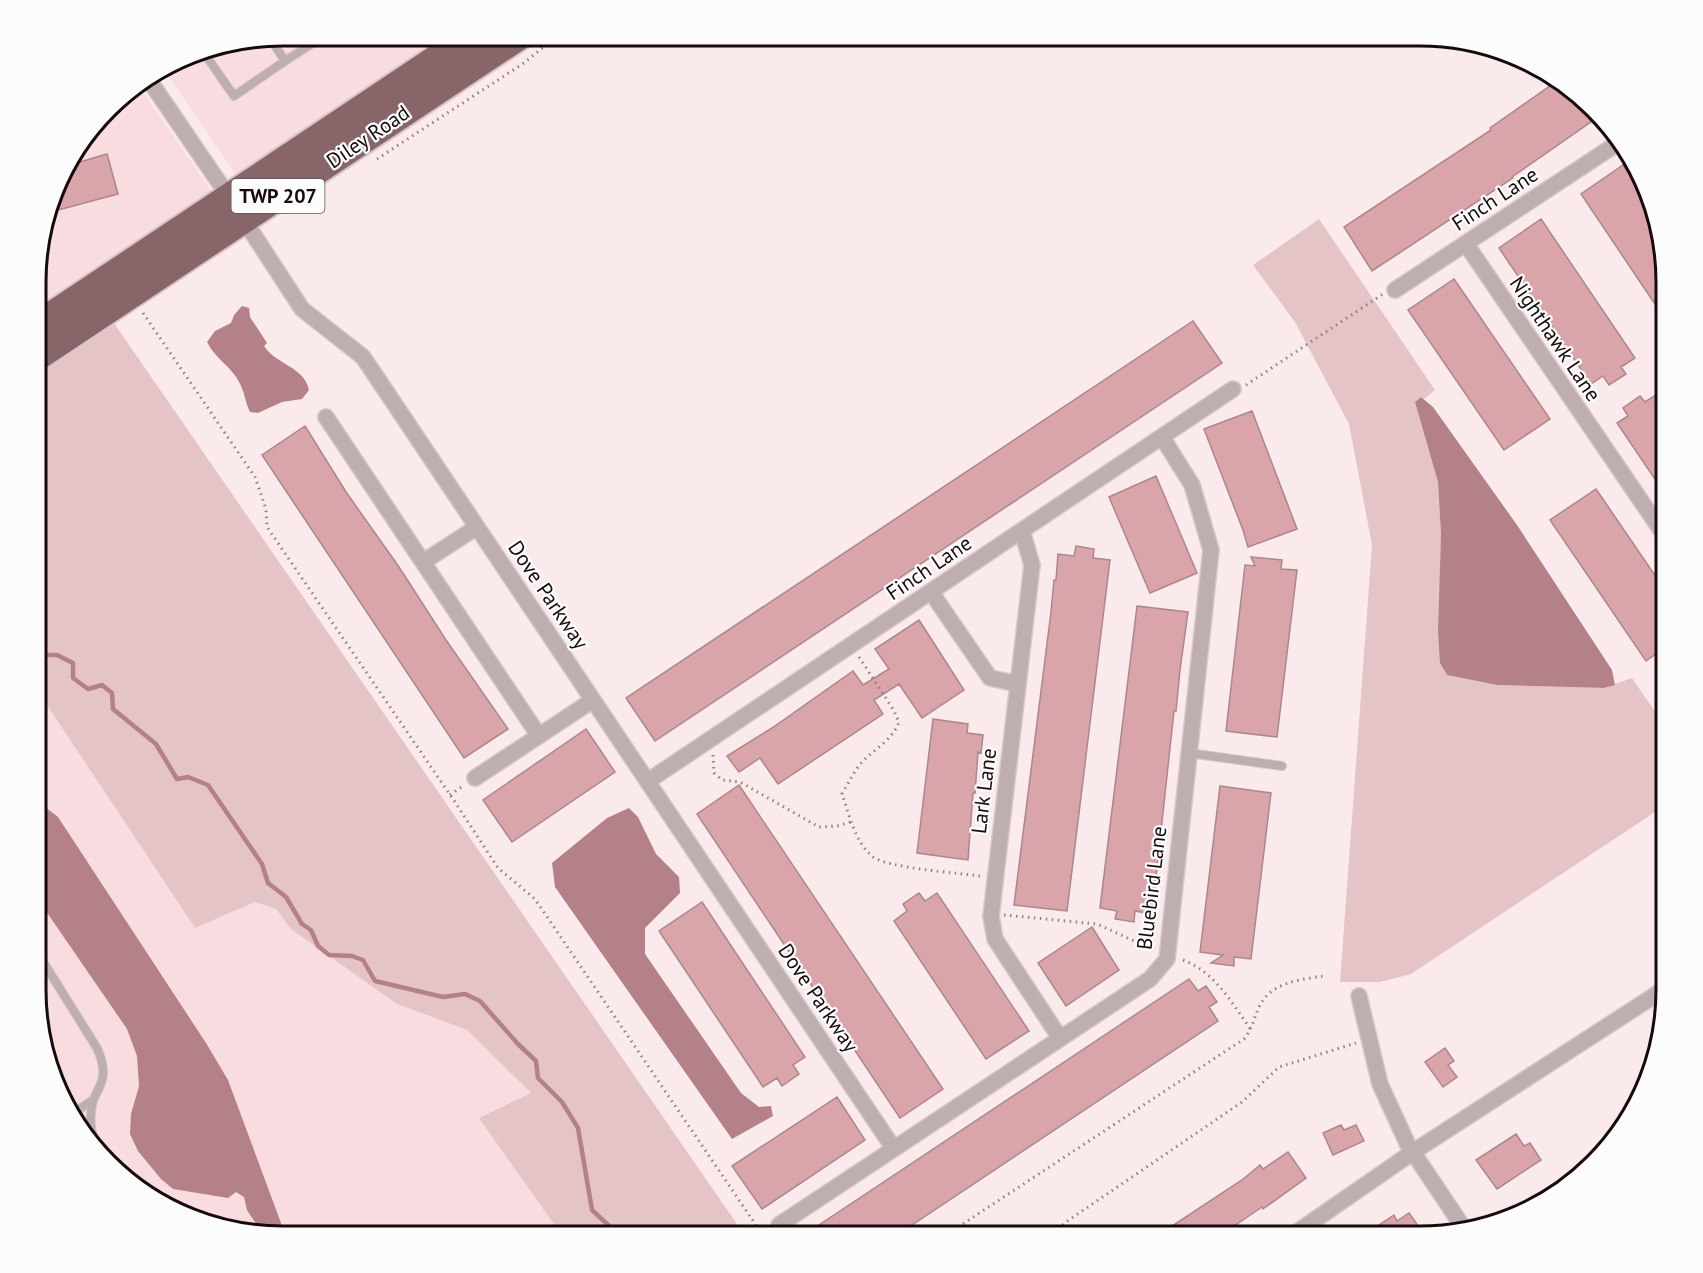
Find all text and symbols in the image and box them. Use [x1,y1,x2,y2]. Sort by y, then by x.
street label: Diley Road [321,99,415,174]
street label: Finch Lane [1446,161,1543,236]
road number: TWP 207 [232,179,324,213]
street label: Nighthawk Lane [1504,271,1607,406]
street label: Finch Lane [881,529,977,606]
street label: Dove Parkway [502,535,595,654]
street label: Lark Lane [965,747,1002,835]
street label: Bluebird Lane [1131,825,1172,951]
street label: Dove Parkway [772,938,865,1057]

